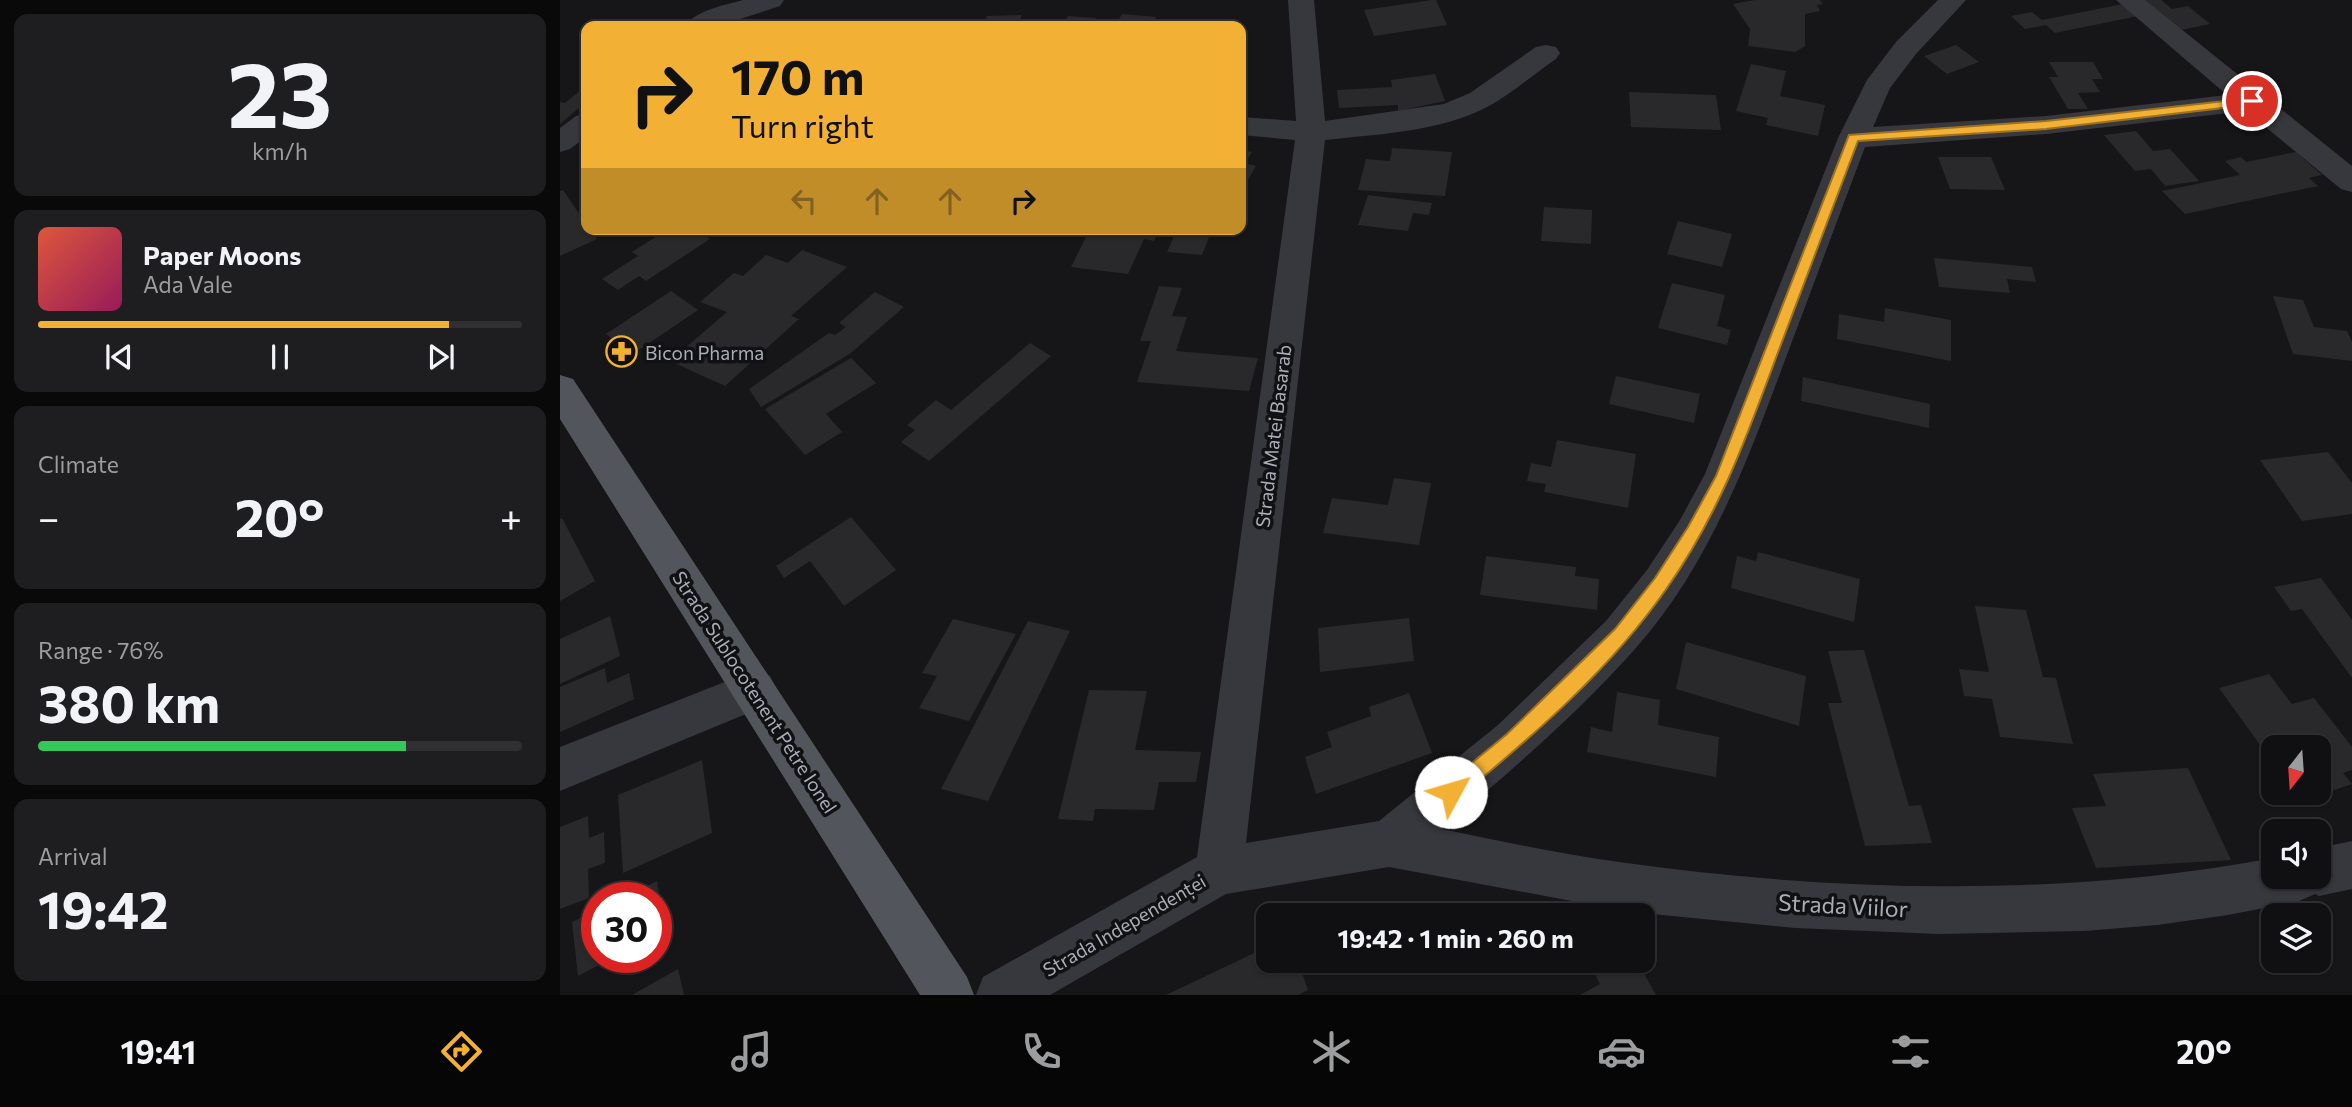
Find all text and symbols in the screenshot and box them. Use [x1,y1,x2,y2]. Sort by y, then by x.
text: 23 [228,35,332,147]
text: 170 m [731,45,864,105]
icon: right [616,49,707,140]
pin [2222,71,2282,131]
icon: arrive [2233,82,2271,120]
text: Turn right [731,105,874,145]
text: km/h [252,137,308,165]
icon: left [785,182,823,220]
icon: ahead [858,182,896,220]
icon: ahead [931,182,969,220]
icon: right [1004,182,1042,220]
text: Paper Moons [143,239,301,270]
text: Ada Vale [143,270,233,298]
pharmacy icon: Bicon Pharma [605,335,639,369]
icon: previous [100,338,138,376]
icon: pause [261,338,299,376]
icon: next [422,338,460,376]
place label: Bicon Pharma [645,341,764,364]
street label: Strada Matei Basarab [1250,343,1296,529]
text: Climate [38,450,119,478]
text: 20° [235,484,325,548]
text: − [38,493,60,540]
text: + [500,493,522,540]
street label: Strada Sublocotenent Petre Ionel [668,567,842,817]
text: Range · 76% [38,636,163,664]
text: 380 km [38,670,220,734]
north arrow [2261,735,2331,805]
map controls [2261,735,2331,973]
position arrow [1414,755,1488,829]
button: sound [2261,819,2331,889]
text: Arrival [38,842,108,870]
street label: Strada Independenței [1038,869,1211,983]
text: 19:42 [38,876,168,940]
speed limit sign: 30 [581,882,672,973]
street label: Strada Viilor [1777,888,1909,922]
button: layers [2261,903,2331,973]
text: 19:42 · 1 min · 260 m [1337,922,1574,953]
icon: directions [437,1027,486,1076]
icon: music [727,1027,776,1076]
icon: phone [1017,1027,1066,1076]
icon: climate [1307,1027,1356,1076]
icon: car [1597,1027,1646,1076]
icon: filters [1886,1027,1935,1076]
text: 19:41 [120,1031,196,1071]
text: 20° [2176,1031,2232,1071]

